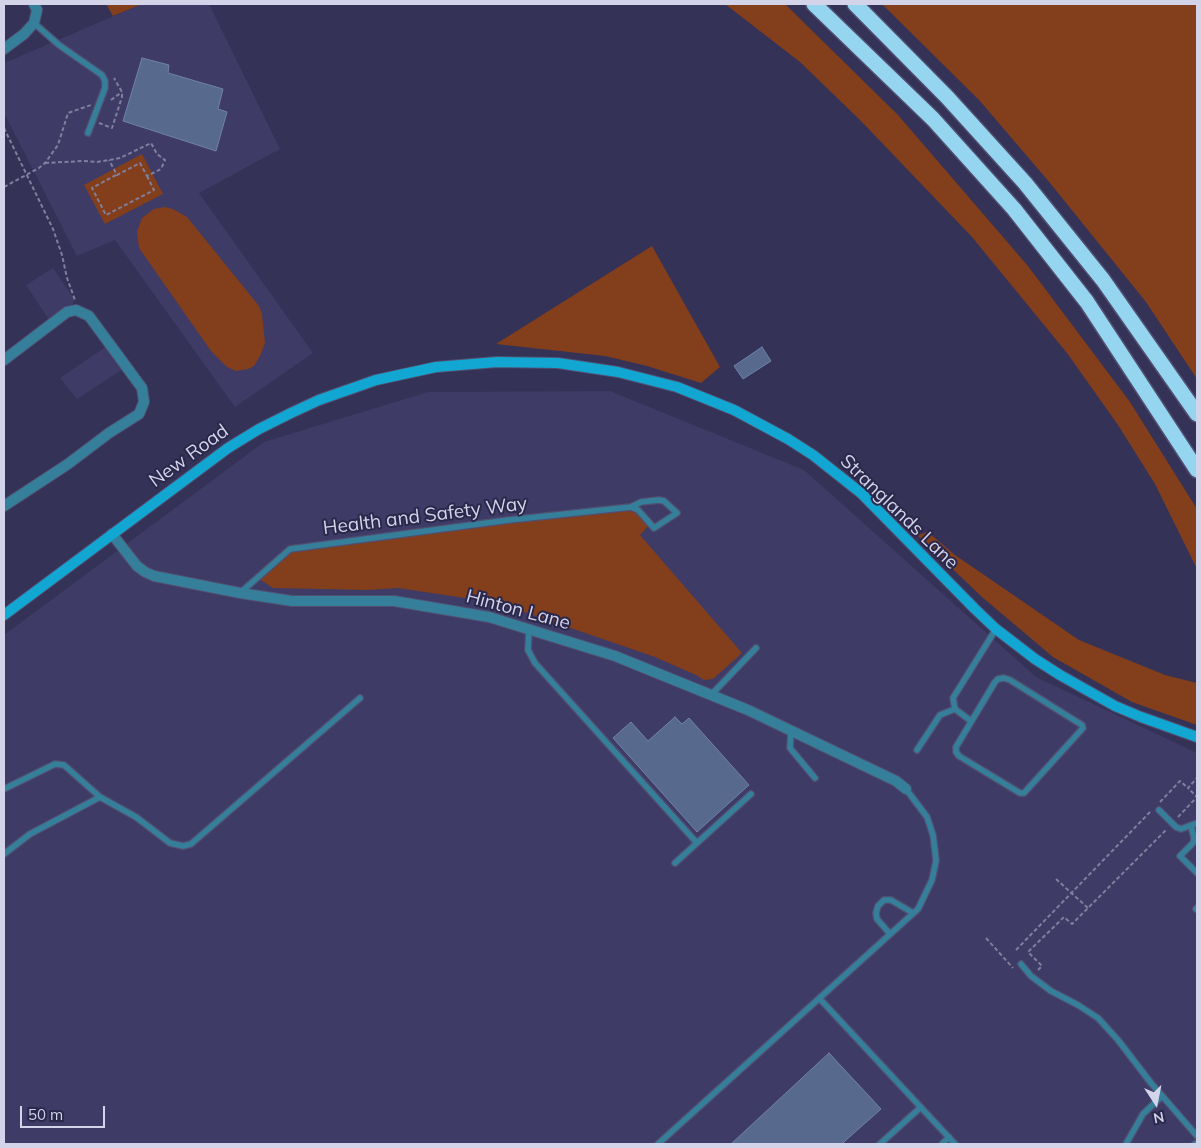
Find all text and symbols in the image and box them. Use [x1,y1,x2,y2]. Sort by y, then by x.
street label: New Road [145,420,233,492]
street label: Stranglands Lane [835,450,963,574]
street label: Health and Safety Way [322,492,528,540]
street label: Hinton Lane [463,585,573,635]
north arrow [1131,1078,1181,1128]
scale bar [22,1096,108,1128]
text: 50 m [28,1105,63,1124]
text: N [1152,1108,1166,1128]

